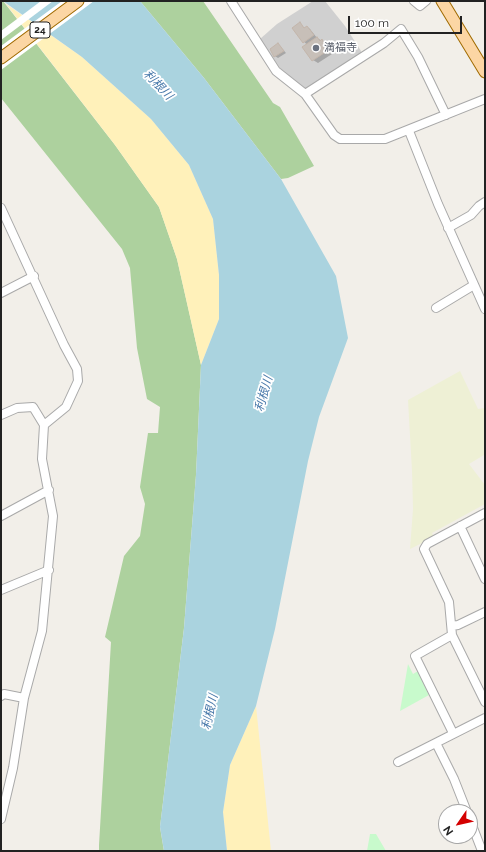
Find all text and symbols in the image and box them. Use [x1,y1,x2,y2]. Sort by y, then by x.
scale bar [350,8,464,34]
text: 100 m [355,16,389,30]
road number: 24 [30,22,50,38]
place label: 満福寺 [324,41,357,55]
marker: 満福寺 [311,43,321,53]
water label: 利根川 [140,67,176,103]
water label: 利根川 [252,375,276,413]
water label: 利根川 [199,693,221,731]
north arrow [438,804,478,844]
text: N [441,823,456,838]

